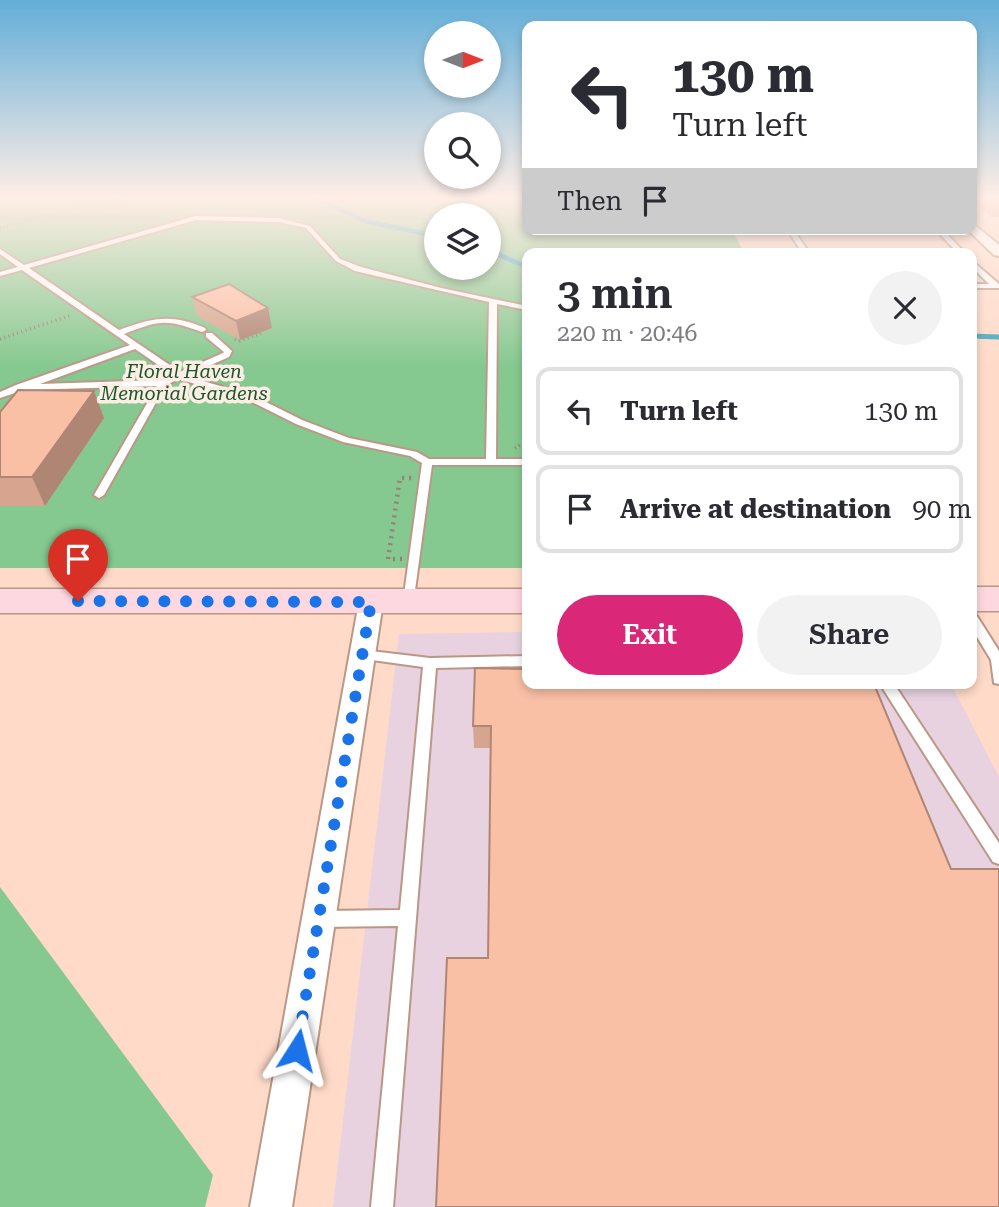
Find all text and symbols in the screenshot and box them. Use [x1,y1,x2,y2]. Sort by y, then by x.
north arrow [424,21,500,98]
map controls [424,21,501,280]
text: 130 m [672,47,814,104]
icon: left [557,49,648,140]
text: Turn left [672,106,807,144]
button: search [424,112,501,189]
icon: arrive [636,182,674,220]
text: Then [557,186,622,216]
button: layers [424,203,501,280]
text: 3 min [557,269,673,318]
button: close [868,271,942,345]
text: 220 m · 20:46 [557,320,697,347]
park label: Floral Haven Memorial Gardens [99,360,268,405]
icon: left [561,392,599,430]
text: Turn left [620,396,738,426]
text: 130 m [864,396,938,426]
icon: arrive [561,490,599,528]
text: Arrive at destination [620,494,891,524]
text: 90 m [912,494,972,524]
pin [48,529,108,601]
icon: arrive [59,540,97,578]
button: Exit [557,595,743,675]
button: Share [757,595,942,675]
position arrow [260,1013,334,1087]

